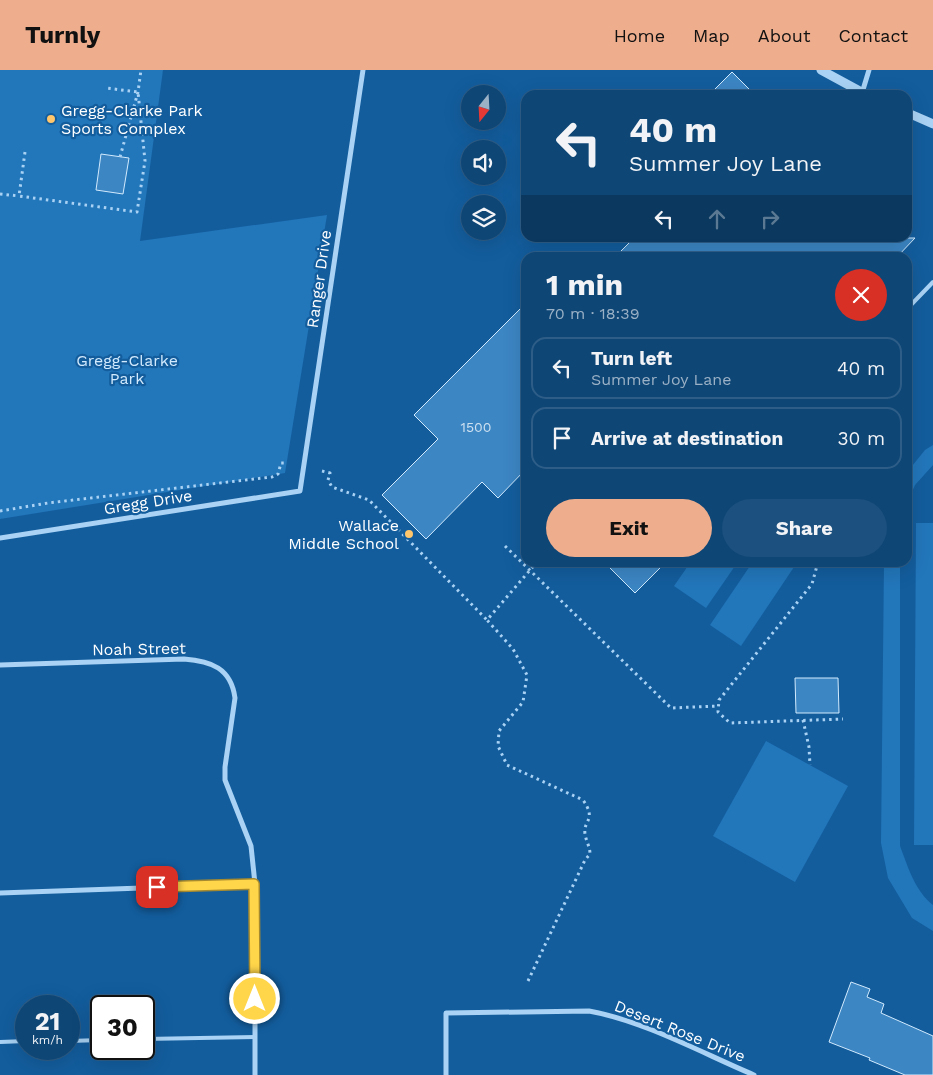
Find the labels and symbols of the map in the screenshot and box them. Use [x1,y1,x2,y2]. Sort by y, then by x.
north arrow [461,85,506,130]
place label: Gregg-Clarke Park Sports Complex [61,101,203,138]
marker: Gregg-Clarke Park Sports Complex [45,113,57,125]
street label: Ranger Drive [303,229,335,329]
park label: Gregg-Clarke Park [76,351,178,388]
house number: 1500 [460,419,492,435]
street label: Gregg Drive [102,486,194,518]
place label: Wallace Middle School [288,516,399,553]
marker: Wallace Middle School [403,528,415,540]
street label: Noah Street [92,639,186,659]
pin [136,866,178,908]
position arrow [228,972,280,1024]
speed limit sign: 30 [90,995,155,1060]
street label: Desert Rose Drive [612,996,748,1066]

